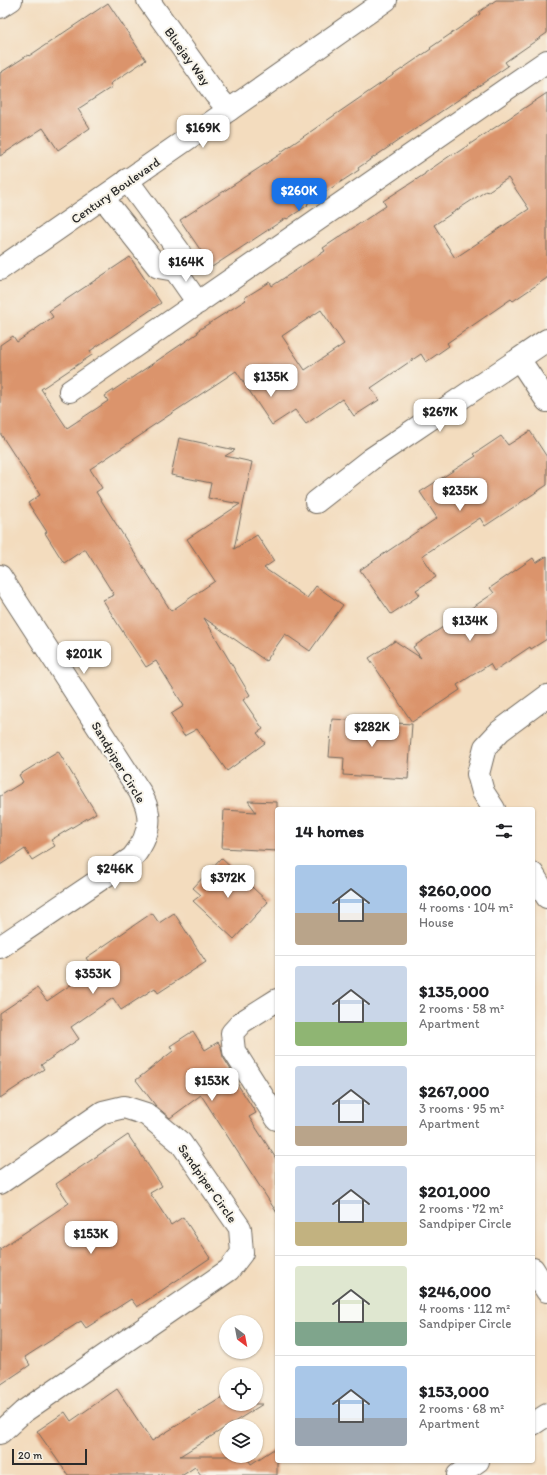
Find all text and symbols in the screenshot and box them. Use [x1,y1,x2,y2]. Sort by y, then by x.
street label: Bluejay Way [162,24,214,88]
pin: $169K [175,115,231,149]
text: $169K [186,120,220,135]
street label: Century Boulevard [68,154,163,227]
pin: $260K [271,178,327,212]
text: $260K [281,183,317,198]
pin: $164K [158,249,214,283]
text: $164K [168,254,204,269]
pin: $135K [243,364,299,398]
text: $135K [254,369,288,384]
pin: $267K [412,399,468,433]
text: $267K [422,404,458,419]
pin: $235K [432,478,488,512]
text: $235K [442,483,478,498]
pin: $134K [442,608,498,642]
text: $134K [452,613,488,628]
pin: $201K [56,641,112,675]
text: $201K [66,646,102,661]
pin: $282K [344,714,400,748]
street label: Sandpiper Circle [88,719,149,806]
text: $282K [354,719,390,734]
icon: filters [493,820,515,842]
text: 14 homes [295,821,364,841]
pin: $246K [87,856,143,890]
text: $246K [97,861,133,876]
pin: $372K [200,865,256,899]
text: $372K [210,870,246,885]
text: $260,000 [419,880,491,900]
icon: home [327,881,375,929]
text: 4 rooms · 104 m² [419,900,513,915]
text: House [419,915,454,930]
pin: $353K [65,961,121,995]
text: $353K [75,966,111,981]
text: $135,000 [419,981,489,1001]
icon: home [327,982,375,1030]
text: 2 rooms · 58 m² [419,1001,504,1016]
text: Apartment [419,1016,480,1031]
pin: $153K [184,1068,240,1102]
text: $153K [195,1073,229,1088]
text: $267,000 [419,1081,489,1101]
icon: home [327,1082,375,1130]
text: 3 rooms · 95 m² [419,1101,504,1116]
text: Apartment [419,1116,480,1131]
street label: Sandpiper Circle [175,1141,240,1225]
text: $201,000 [419,1181,490,1201]
icon: home [327,1182,375,1230]
text: 2 rooms · 72 m² [419,1201,504,1216]
text: Sandpiper Circle [419,1216,511,1231]
pin: $153K [63,1221,119,1255]
text: $153K [74,1226,108,1241]
text: $246,000 [419,1281,491,1301]
icon: home [327,1282,375,1330]
text: 4 rooms · 112 m² [419,1301,510,1316]
north arrow [219,1315,263,1359]
map controls [219,1315,263,1463]
text: Sandpiper Circle [419,1316,511,1331]
button: locate [219,1367,263,1411]
text: $153,000 [419,1381,489,1401]
icon: home [327,1382,375,1430]
text: 2 rooms · 68 m² [419,1401,504,1416]
text: Apartment [419,1416,480,1431]
button: layers [219,1419,263,1463]
scale bar [12,1447,87,1466]
text: 20 m [18,1449,42,1462]

